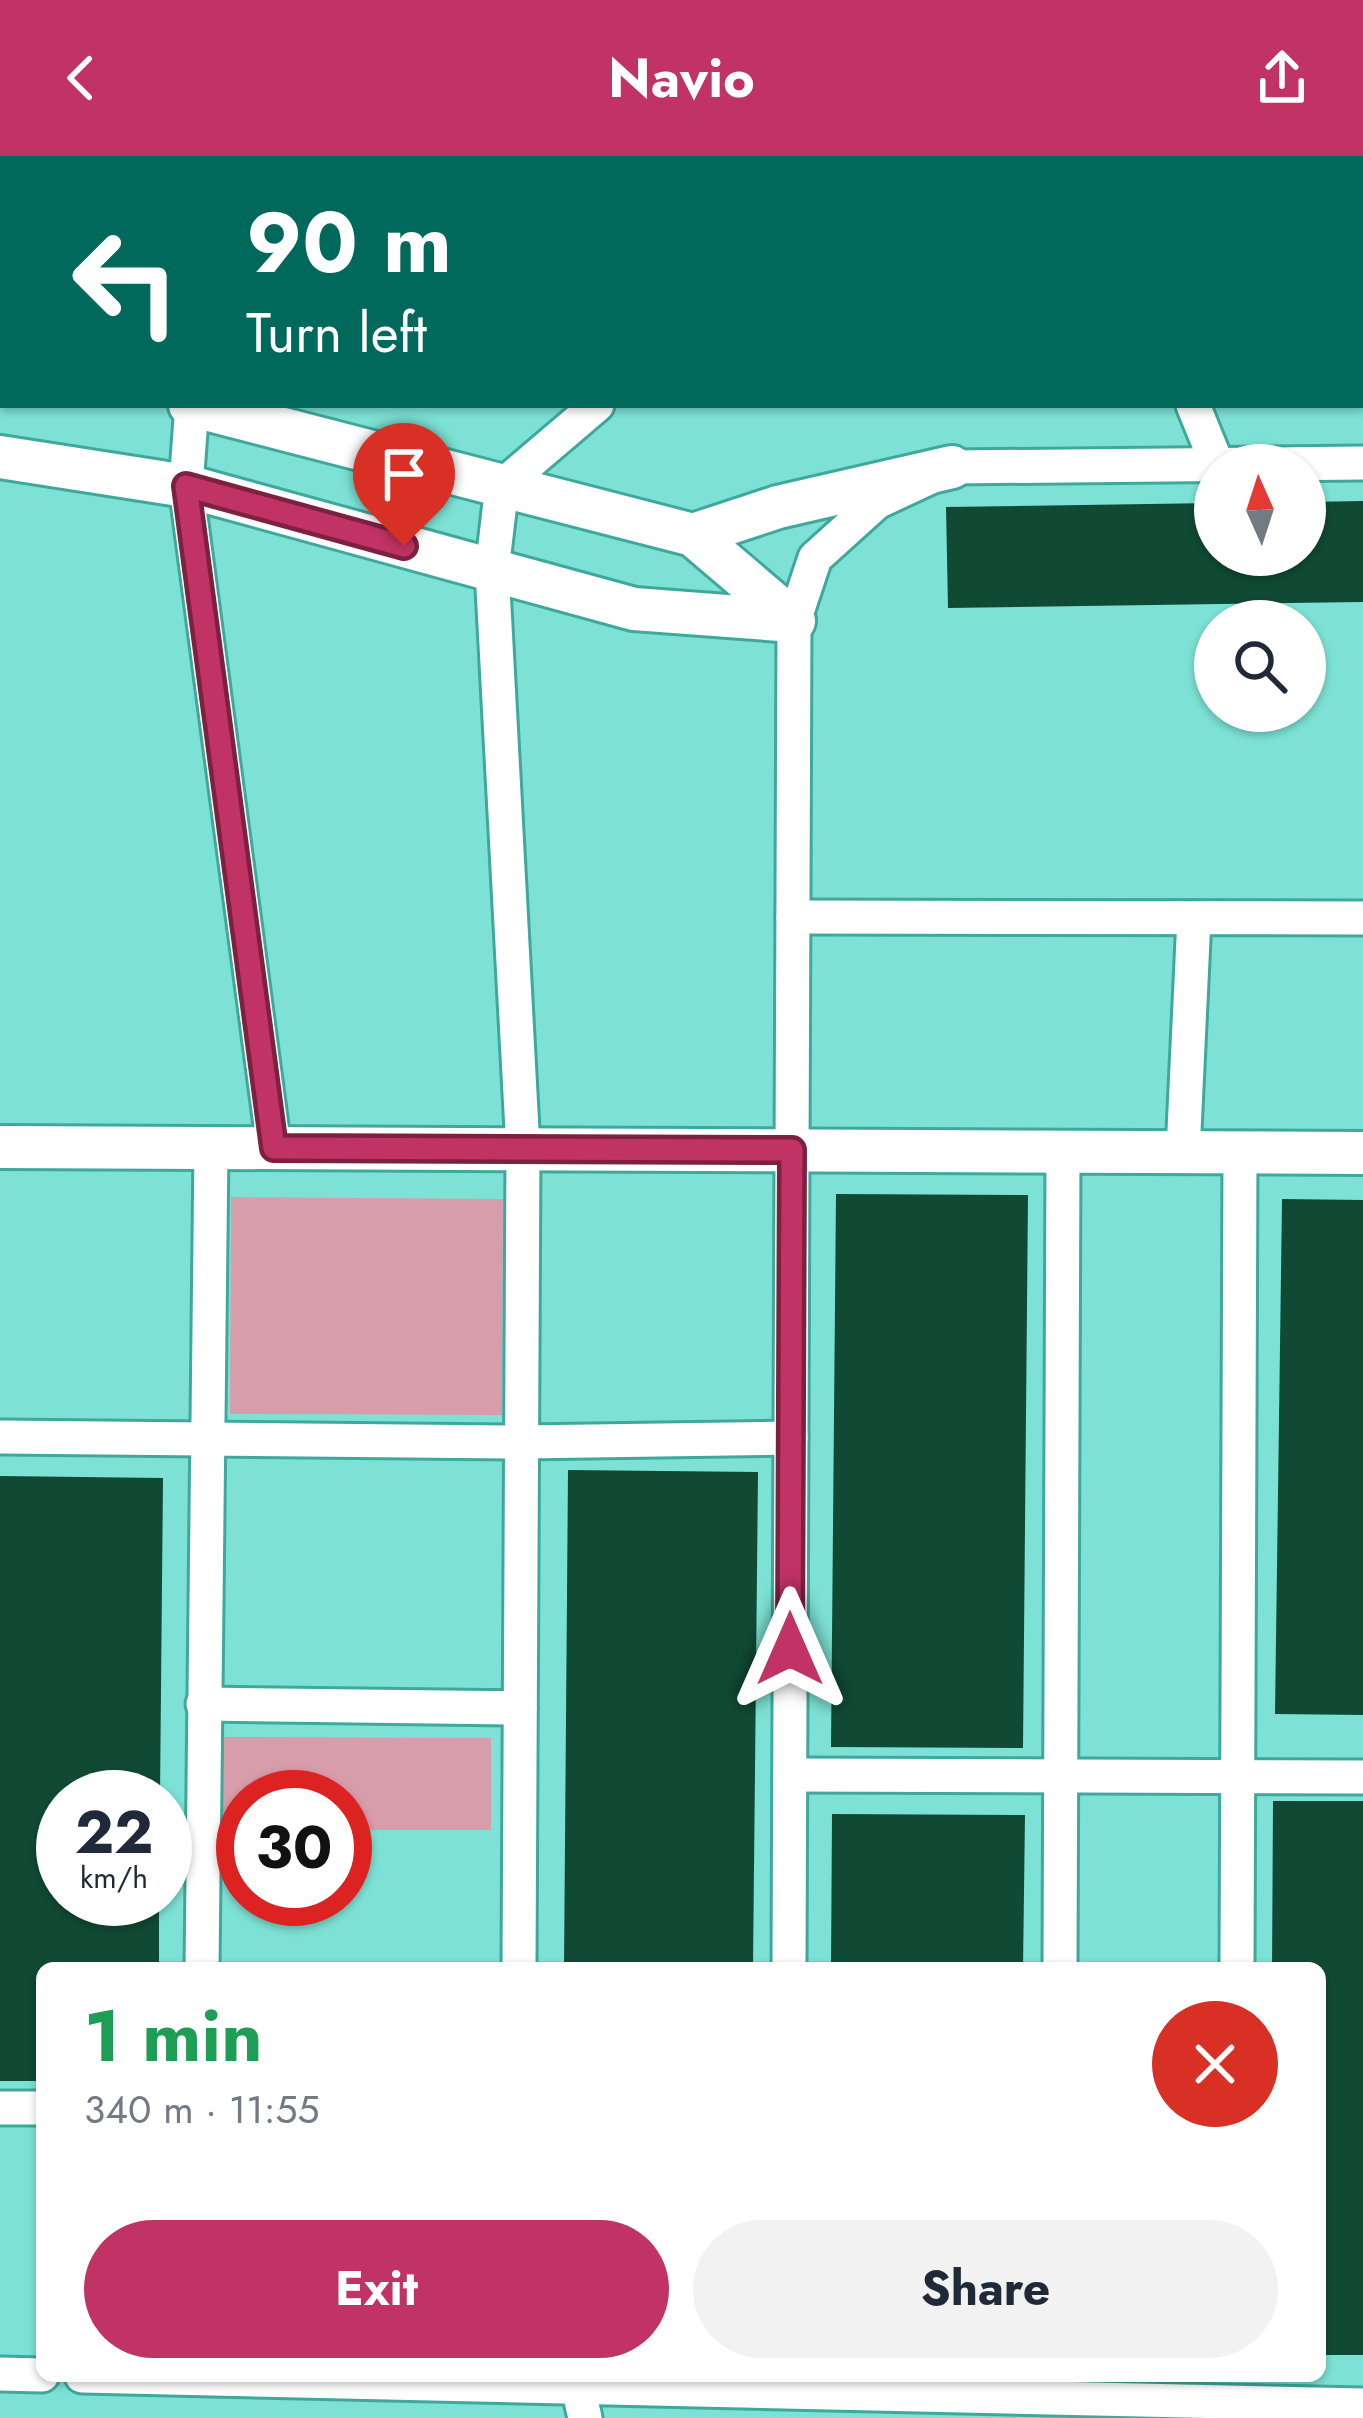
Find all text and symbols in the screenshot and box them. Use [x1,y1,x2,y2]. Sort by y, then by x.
text: Navio [608,39,755,117]
icon: back [48,45,114,111]
icon: share [1249,45,1315,111]
text: 90 m [246,182,452,304]
icon: left [48,204,204,360]
text: Turn left [246,294,427,372]
pin [353,423,455,546]
icon: arrive [371,441,437,507]
north arrow [1194,444,1326,576]
map controls [1194,444,1326,732]
button: search [1194,600,1326,732]
position arrow [727,1586,853,1712]
speed limit sign: 30 [216,1770,372,1926]
text: 22 [75,1789,153,1876]
text: km/h [80,1856,148,1899]
text: 1 min [84,1984,263,2088]
button: close [1152,2001,1278,2127]
text: 340 m · 11:55 [84,2081,319,2138]
button: Exit [84,2220,669,2358]
button: Share [693,2220,1278,2358]

